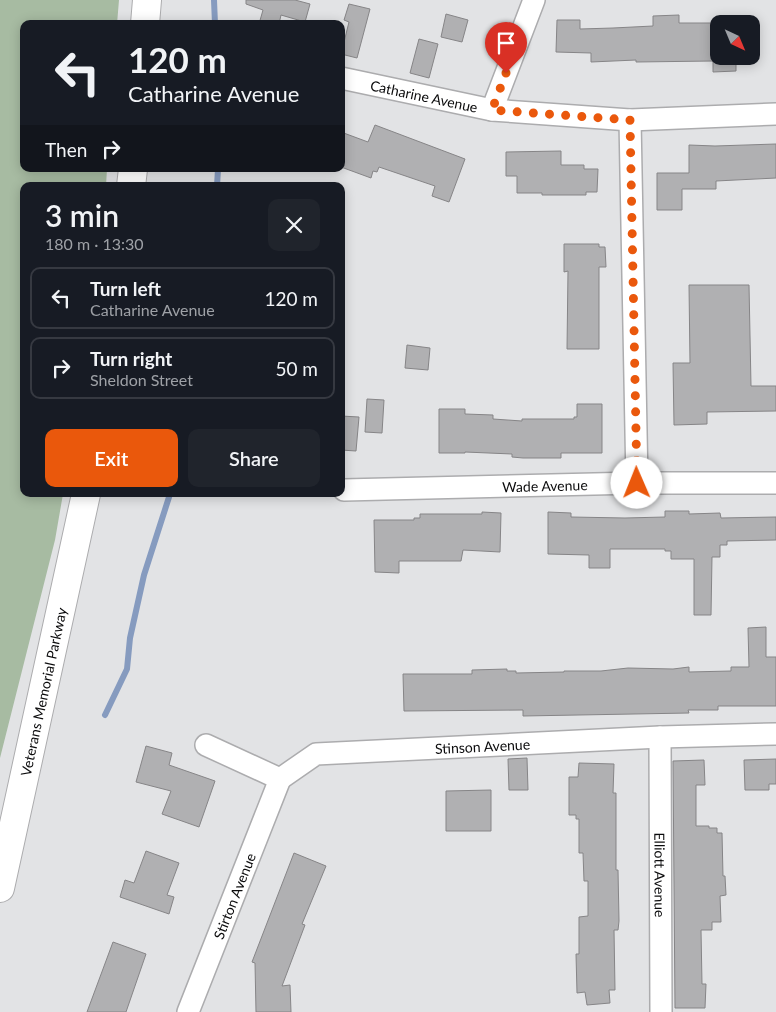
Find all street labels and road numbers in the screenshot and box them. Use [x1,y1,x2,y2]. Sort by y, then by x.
street label: Catharine Avenue [369,76,479,115]
street label: Wade Avenue [502,476,588,495]
street label: Veterans Memorial Parkway [16,605,70,777]
street label: Stinson Avenue [435,735,530,757]
street label: Elliott Avenue [652,833,669,917]
street label: Stirton Avenue [209,850,259,941]

